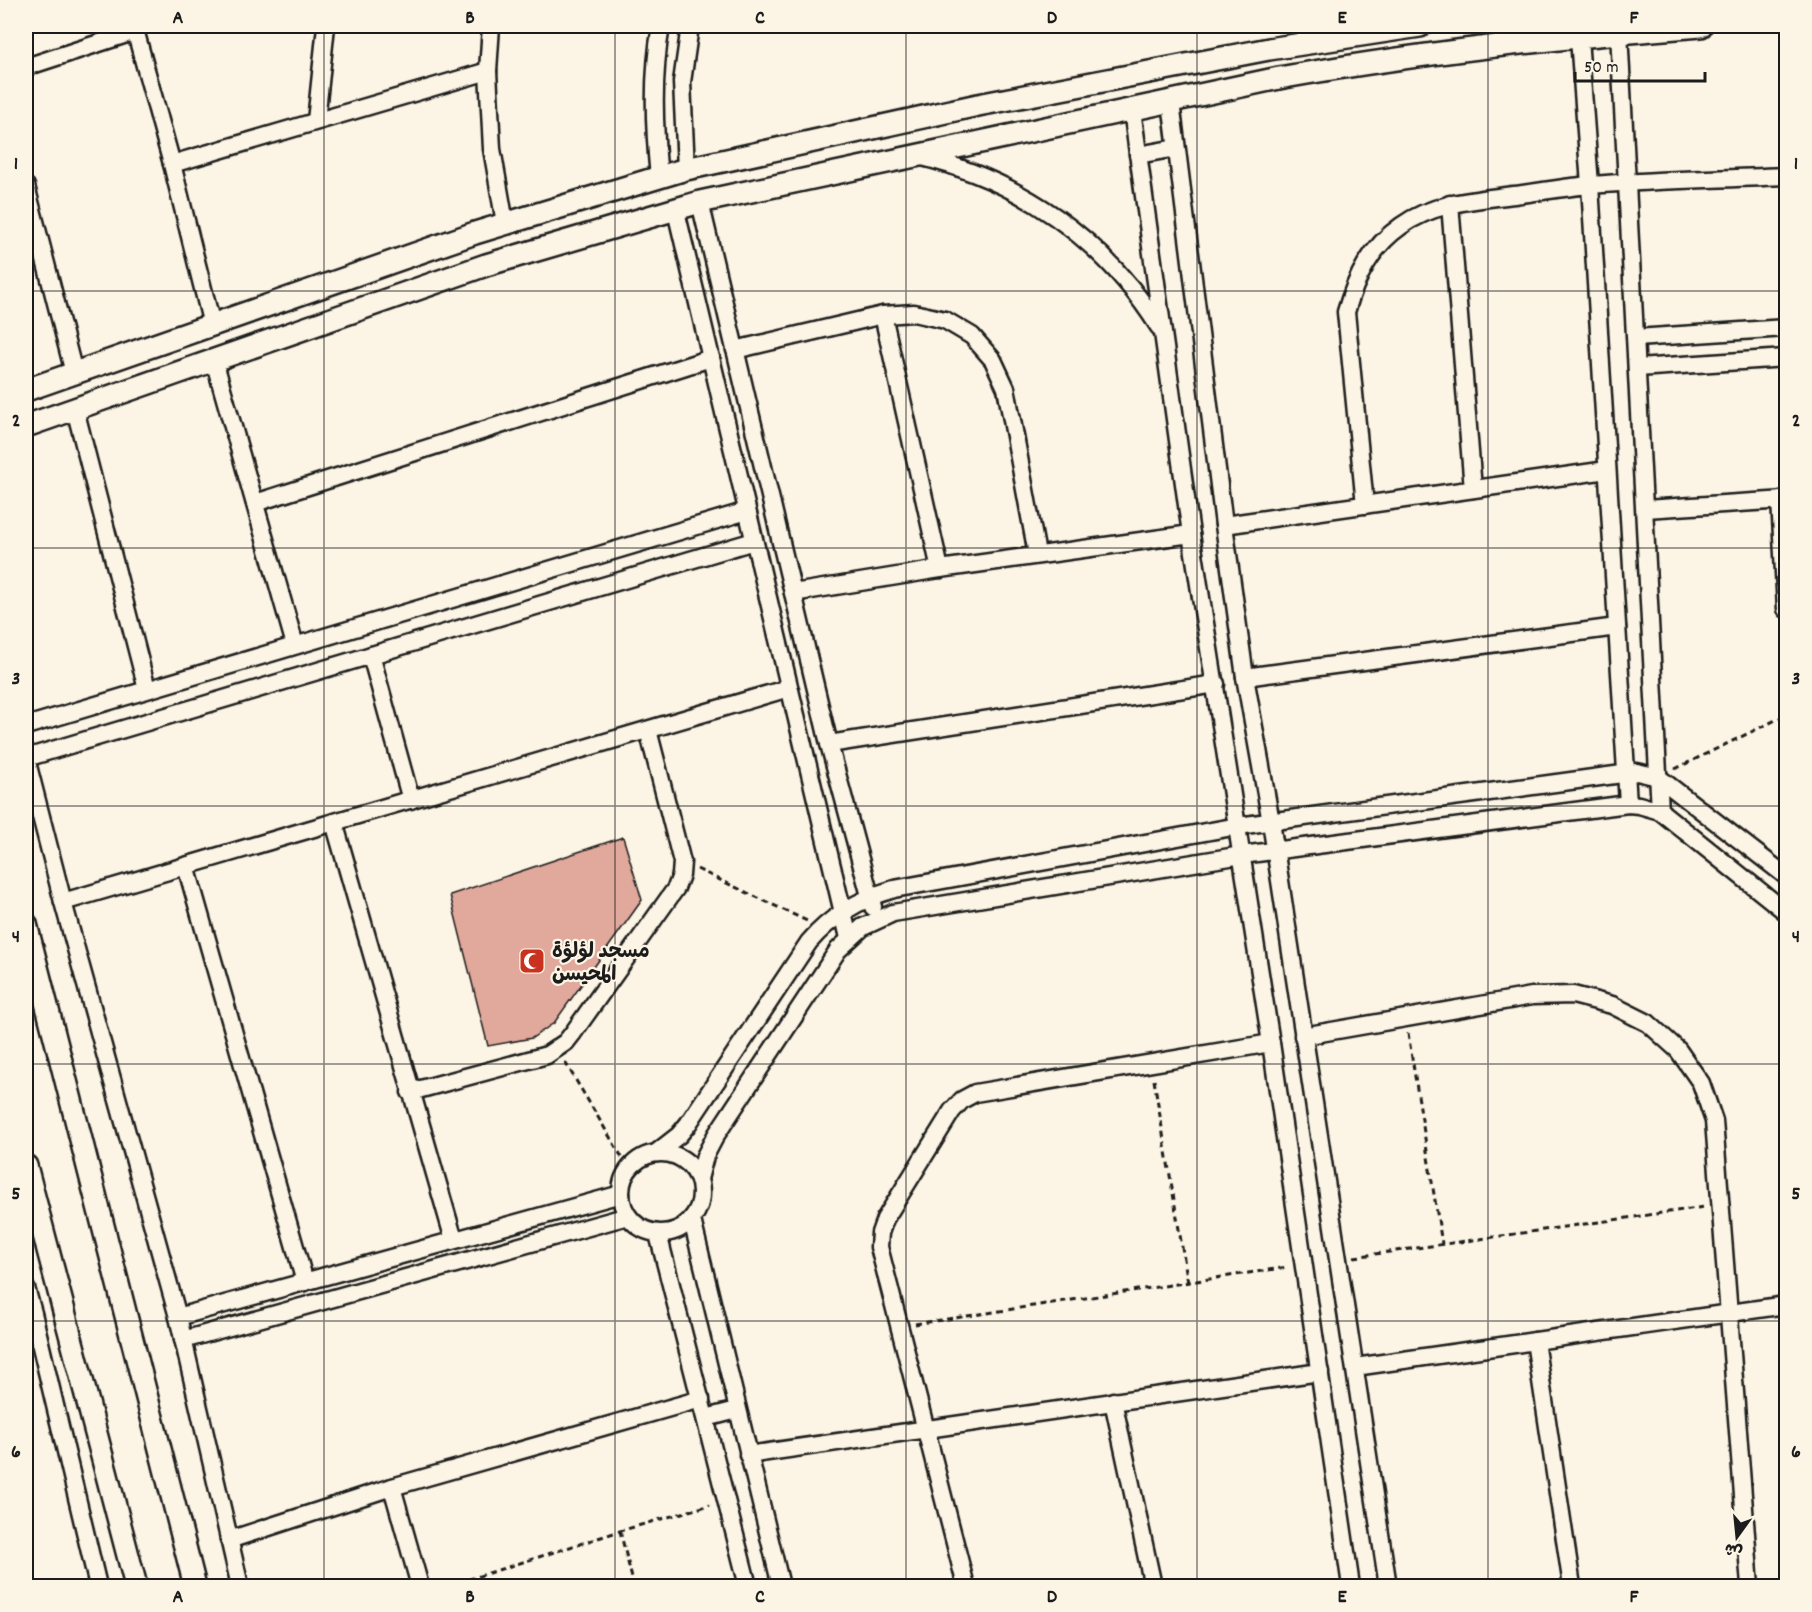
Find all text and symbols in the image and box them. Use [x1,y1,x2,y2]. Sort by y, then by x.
text: A [173,5,184,33]
text: B [465,5,475,33]
text: C [755,5,765,33]
text: D [1047,5,1058,33]
text: E [1337,5,1347,33]
text: F [1630,5,1640,33]
scale bar [1575,45,1706,83]
text: 50 m [1584,56,1619,81]
text: 1 [14,151,18,179]
text: 1 [1794,151,1798,179]
text: 2 [12,408,20,436]
text: 2 [1792,408,1800,436]
text: 3 [12,666,20,694]
text: 3 [1792,666,1800,694]
text: 4 [12,924,20,952]
text: 4 [1792,924,1800,952]
place label: مسجد لؤلؤة المحيسن [552,939,650,990]
mosque icon: مسجد لؤلؤة المحيسن [517,946,547,976]
text: 5 [11,1181,21,1209]
text: 5 [1791,1181,1801,1209]
text: 6 [11,1439,21,1467]
text: 6 [1791,1439,1801,1467]
north arrow [1707,1507,1767,1567]
text: ش [1722,1536,1745,1562]
text: A [173,1584,184,1612]
text: B [465,1584,475,1612]
text: C [755,1584,765,1612]
text: D [1047,1584,1058,1612]
text: E [1337,1584,1347,1612]
text: F [1630,1584,1640,1612]

